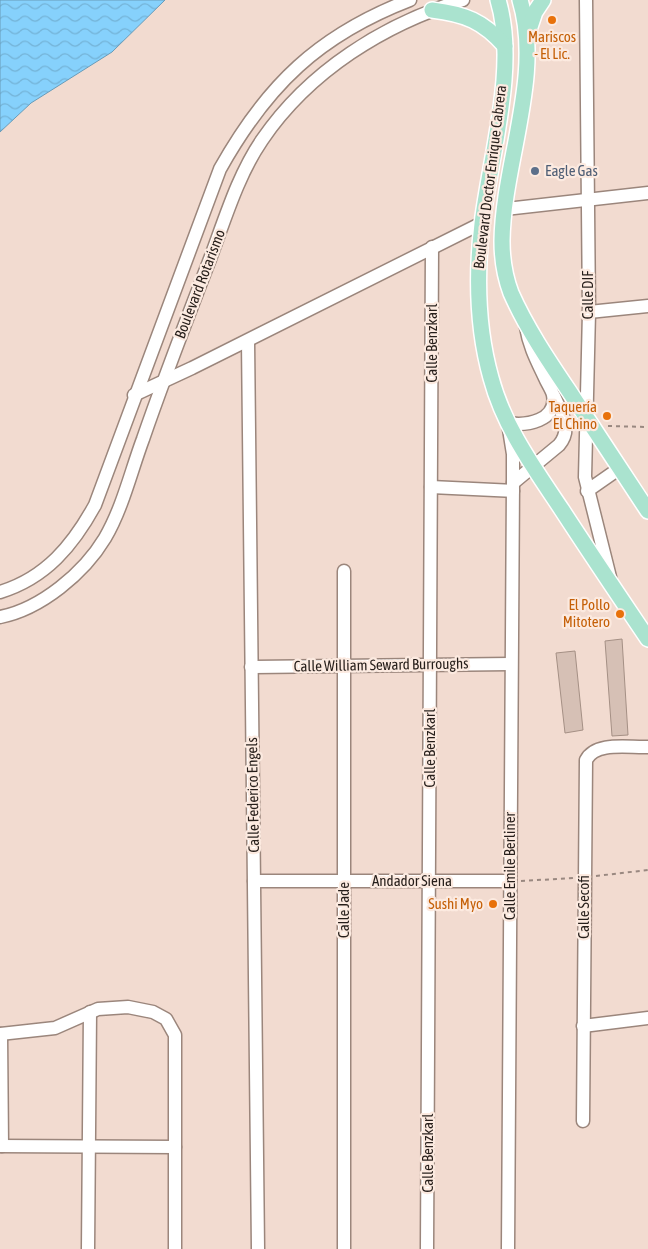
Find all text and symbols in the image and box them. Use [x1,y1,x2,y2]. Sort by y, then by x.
marker: Mariscos - El Lic. [546,14,558,26]
place label: Mariscos - El Lic. [528,28,576,62]
street label: Boulevard Doctor Enrique Cabrera [470,84,509,270]
place label: Eagle Gas [545,162,598,179]
marker: Eagle Gas [529,165,541,177]
street label: Boulevard Rotarismo [171,227,228,341]
street label: Calle DIF [579,271,596,319]
street label: Calle Benzkarl [423,303,440,382]
place label: Taquería El Chino [548,398,597,432]
marker: Taquería El Chino [601,410,613,422]
place label: El Pollo Mitotero [563,596,610,630]
marker: El Pollo Mitotero [614,608,626,620]
street label: Calle William Seward Burroughs [293,654,469,675]
street label: Calle Benzkarl [421,708,438,787]
street label: Calle Federico Engels [243,737,262,853]
street label: Calle Emile Berliner [501,811,518,920]
street label: Andador Siena [372,872,452,889]
street label: Calle Secofi [575,875,592,939]
street label: Calle Jade [335,882,352,938]
place label: Sushi Myo [428,895,483,912]
marker: Sushi Myo [487,898,499,910]
street label: Calle Benzkarl [419,1113,436,1192]

